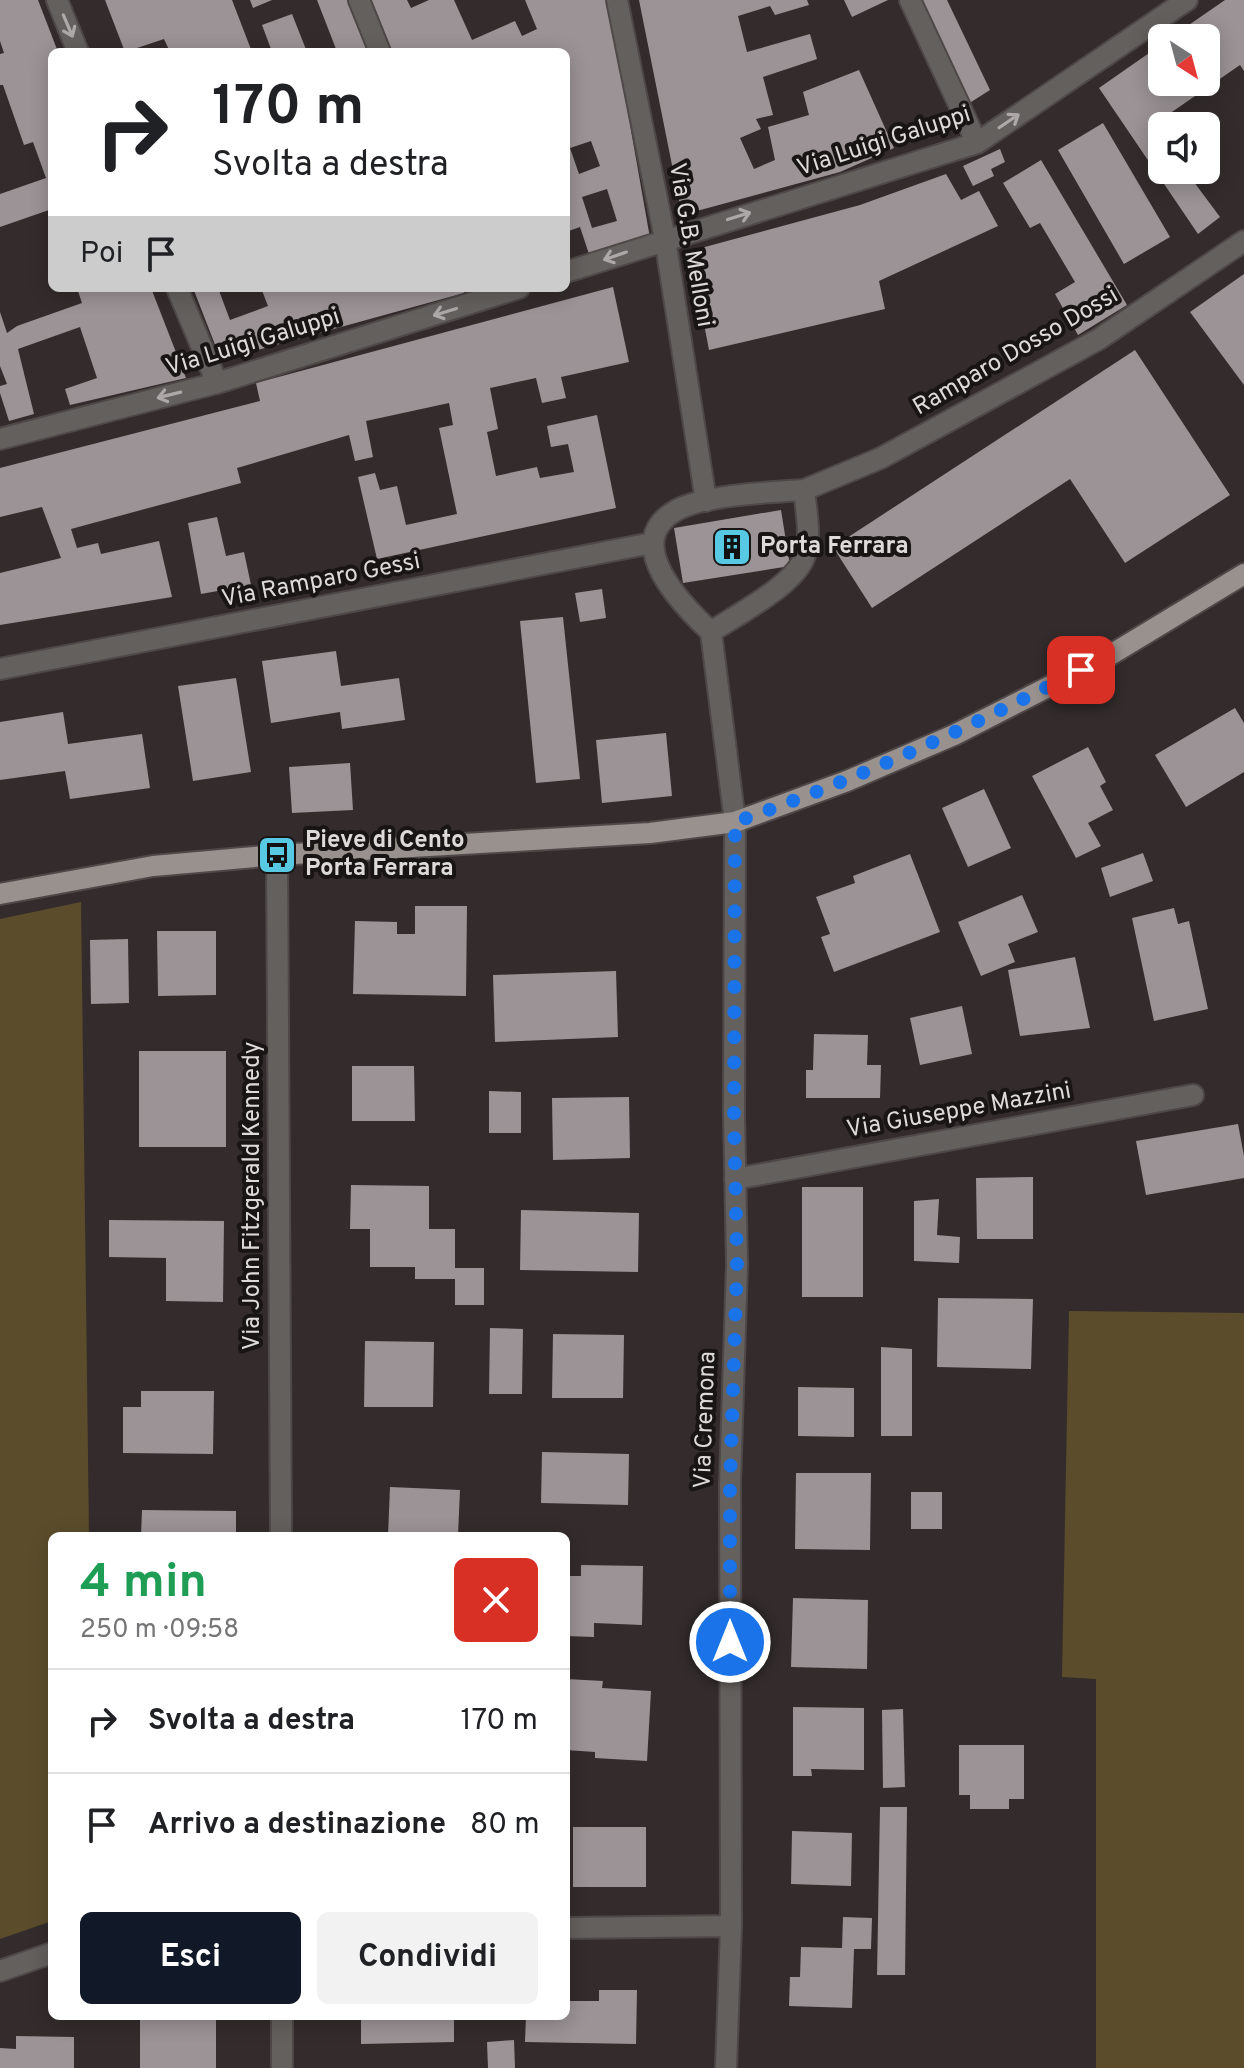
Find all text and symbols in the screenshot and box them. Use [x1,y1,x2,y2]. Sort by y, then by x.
one-way arrow [61,13,76,38]
north arrow [1148,24,1220,96]
map controls [1148,24,1220,184]
text: 170 m [212,74,364,144]
icon: right [80,80,184,184]
street label: Via Luigi Galuppi [794,100,974,184]
button: sound [1148,112,1220,184]
one-way arrow [998,113,1020,129]
text: Svolta a destra [212,143,449,189]
street label: Via G.B. Melloni [661,161,719,329]
one-way arrow [726,208,752,223]
icon: arrive [139,232,183,276]
text: Poi [80,236,123,273]
one-way arrow [603,249,628,264]
street label: Ramparo Dosso Dossi [908,281,1124,423]
street label: Via Luigi Galuppi [162,302,344,384]
one-way arrow [432,305,458,320]
one-way arrow [157,389,182,404]
building icon: Porta Ferrara [711,526,753,568]
place label: Porta Ferrara [760,532,909,562]
street label: Via Ramparo Gessi [219,547,423,615]
pin [1047,636,1115,704]
icon: arrive [1059,648,1103,692]
place label: Pieve di Cento Porta Ferrara [305,826,465,884]
bus stop icon: Pieve di Cento Porta Ferrara [256,834,298,876]
street label: Via John Fitzgerald Kennedy [238,1042,268,1350]
street label: Via Giuseppe Mazzini [844,1076,1074,1146]
street label: Via Cremona [689,1351,723,1489]
text: 4 min [80,1554,207,1614]
button: close [454,1558,538,1642]
position arrow [688,1600,772,1684]
text: 250 m · 09:58 [80,1614,239,1647]
icon: right [80,1699,124,1743]
text: Svolta a destra [148,1703,355,1740]
text: 170 m [460,1703,538,1740]
icon: arrive [80,1803,124,1847]
text: Arrivo a destinazione [148,1807,446,1844]
text: 80 m [470,1807,540,1844]
button: Esci [80,1912,301,2004]
button: Condividi [317,1912,538,2004]

